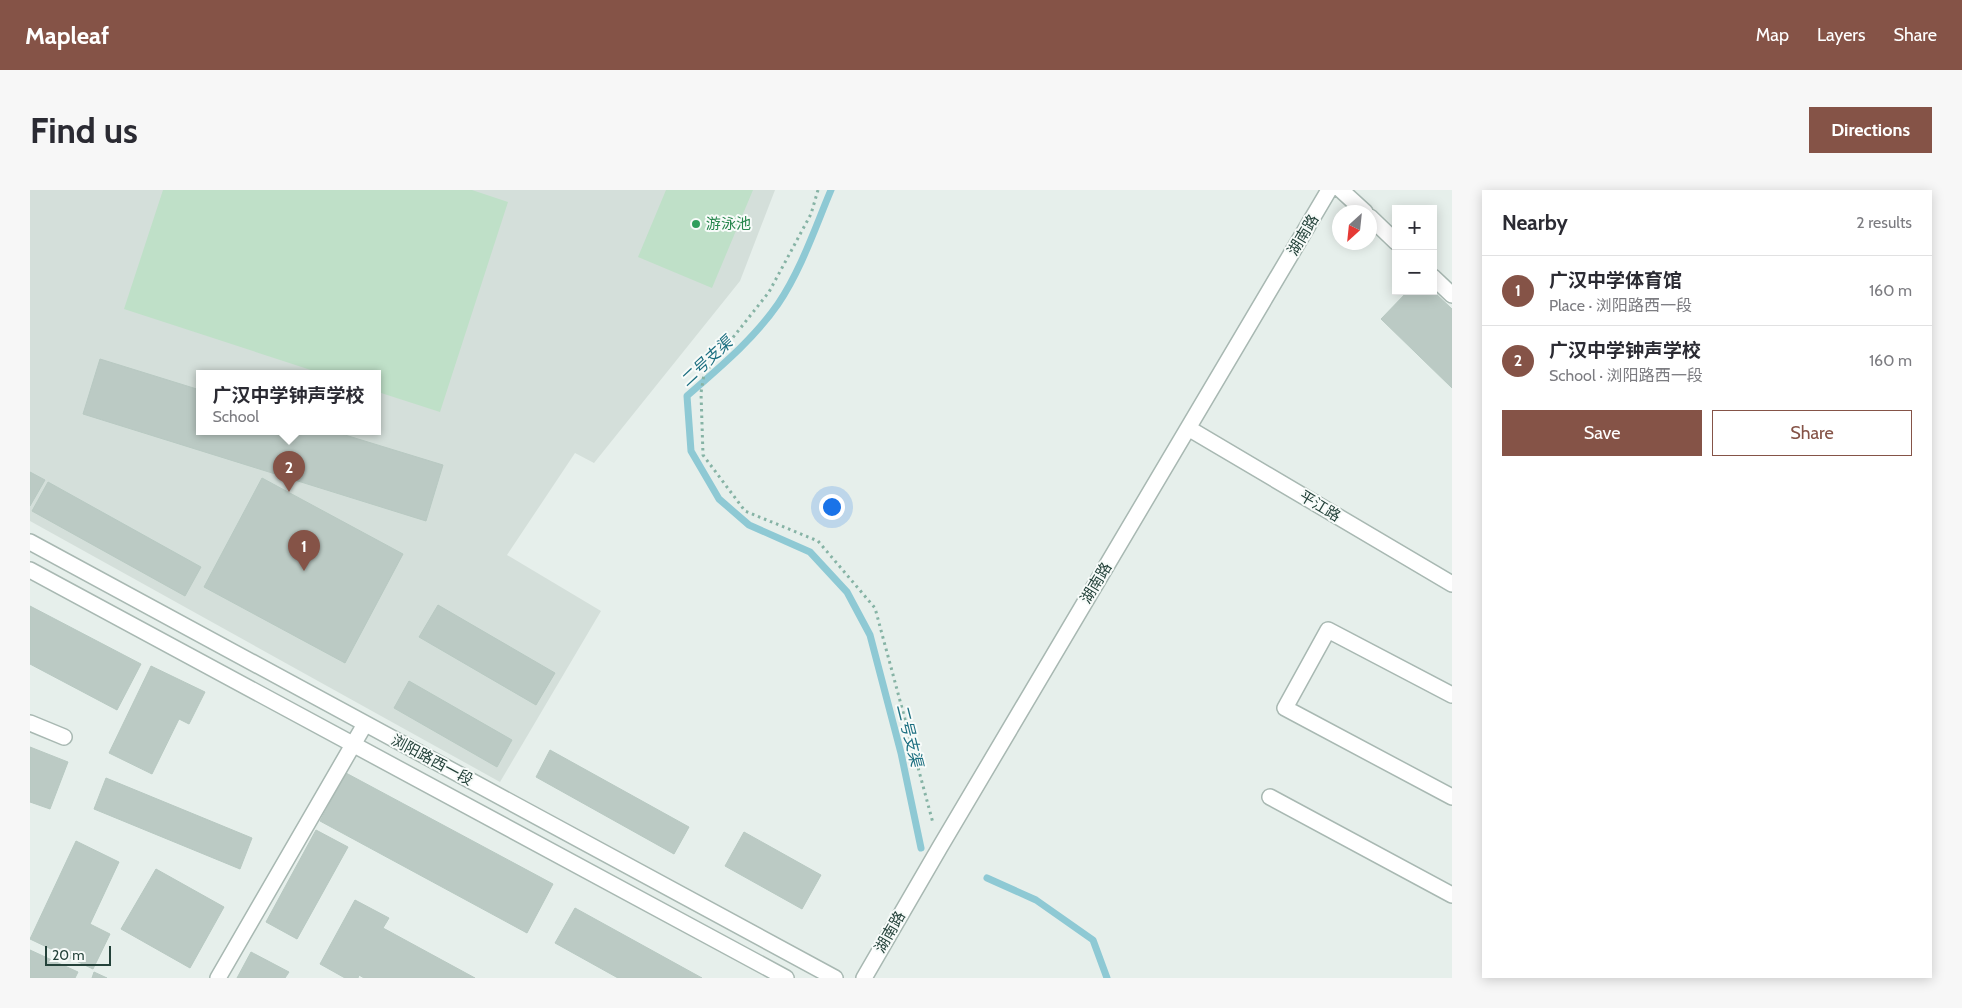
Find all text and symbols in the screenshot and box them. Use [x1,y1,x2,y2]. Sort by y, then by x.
text: Mapleaf [25,21,109,50]
text: Map [1756,24,1789,46]
text: Layers [1817,24,1866,46]
text: Share [1894,24,1937,46]
button: Directions [1809,107,1932,153]
text: Find us [30,109,138,152]
north arrow [1332,205,1377,250]
map controls [1392,205,1437,295]
button: + [1392,205,1437,250]
text: Nearby [1502,210,1568,235]
street label: 湖南路 [1284,211,1322,259]
text: 2 results [1856,213,1912,232]
place label: 游泳池 [706,215,751,233]
marker: 游泳池 [690,218,702,230]
button: − [1392,250,1437,295]
text: 广汉中学体育馆 [1549,269,1682,292]
text: 1 [1515,281,1521,300]
text: 160 m [1869,281,1912,300]
text: Place · 浏阳路西一段 [1549,296,1692,315]
water label: 二号支渠 [676,331,738,390]
text: 广汉中学钟声学校 [1549,339,1701,362]
text: 2 [1514,351,1522,370]
text: 160 m [1869,351,1912,370]
text: School · 浏阳路西一段 [1549,366,1703,385]
popup [196,370,381,435]
text: 广汉中学钟声学校 [212,384,365,407]
text: School [212,407,259,426]
button: Save [1502,410,1702,456]
button: Share [1712,410,1912,456]
pin: 2 [273,451,305,492]
street label: 平江路 [1296,487,1344,525]
your location [819,494,845,520]
pin: 1 [288,530,320,571]
street label: 湖南路 [1077,559,1115,607]
water label: 二号支渠 [893,702,927,770]
street label: 浏阳路西一段 [388,731,476,789]
street label: 湖南路 [871,908,909,956]
scale bar [45,943,111,966]
text: 20 m [52,946,85,964]

